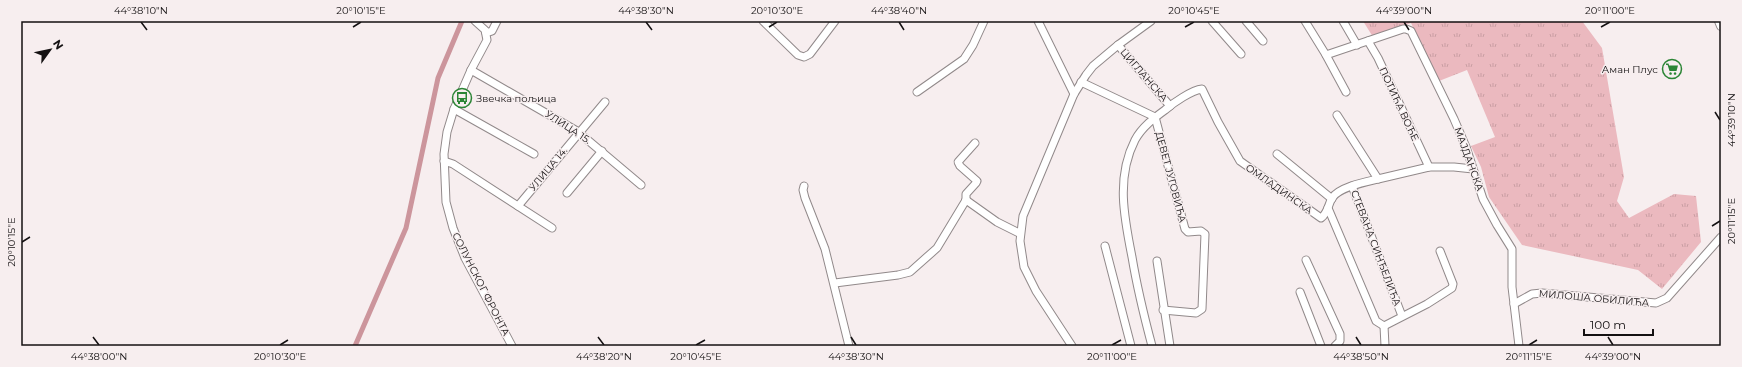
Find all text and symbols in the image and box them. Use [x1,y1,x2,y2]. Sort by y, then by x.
text: 44°38'10"N [114,4,168,17]
text: 20°10'15"E [336,4,386,17]
text: 44°38'30"N [618,4,674,17]
text: 20°10'30"E [751,4,803,17]
text: 44°38'40"N [871,4,927,17]
text: 20°10'45"E [1168,4,1220,17]
text: 44°39'00"N [1376,4,1432,17]
text: 20°11'00"E [1585,4,1635,17]
north arrow [30,30,70,70]
text: N [50,37,67,52]
street label: ЦИГЛАНСКА [1117,46,1171,105]
supermarket icon: Аман Плус [1661,58,1683,80]
place label: Аман Плус [1602,63,1658,76]
street label: ПОТИЋА ВОЋЕ [1376,65,1422,143]
bus stop icon: Звечка пољица [451,87,473,109]
place label: Звечка пољица [476,92,556,105]
text: 44°39'10"N [1725,93,1738,147]
street label: УЛИЦА 15. [542,107,594,147]
street label: МАЈДАНСКА [1451,125,1487,193]
street label: ДЕВЕТ ЈУГОВИЋА [1153,130,1190,224]
street label: УЛИЦА 14. [526,144,570,194]
street label: ОМЛАДИНСКА [1243,161,1316,217]
street label: СТЕВАНА СИНЂЕЛИЋА [1348,188,1404,308]
text: 20°11'15"E [1725,198,1738,244]
text: 20°10'15"E [5,217,18,267]
street label: СОЛУНСКОГ ФРОНТА [449,230,513,338]
street label: МИЛОША ОБИЛИЋА [1538,287,1650,309]
scale bar [1584,311,1653,337]
text: 100 m [1590,317,1626,332]
text: 44°38'00"N [71,350,127,363]
text: 20°10'30"E [254,350,306,363]
text: 44°38'20"N [576,350,632,363]
text: 20°10'45"E [670,350,722,363]
text: 44°38'30"N [828,350,884,363]
text: 20°11'00"E [1087,350,1137,363]
text: 44°38'50"N [1333,350,1389,363]
text: 20°11'15"E [1506,350,1552,363]
text: 44°39'00"N [1585,350,1641,363]

